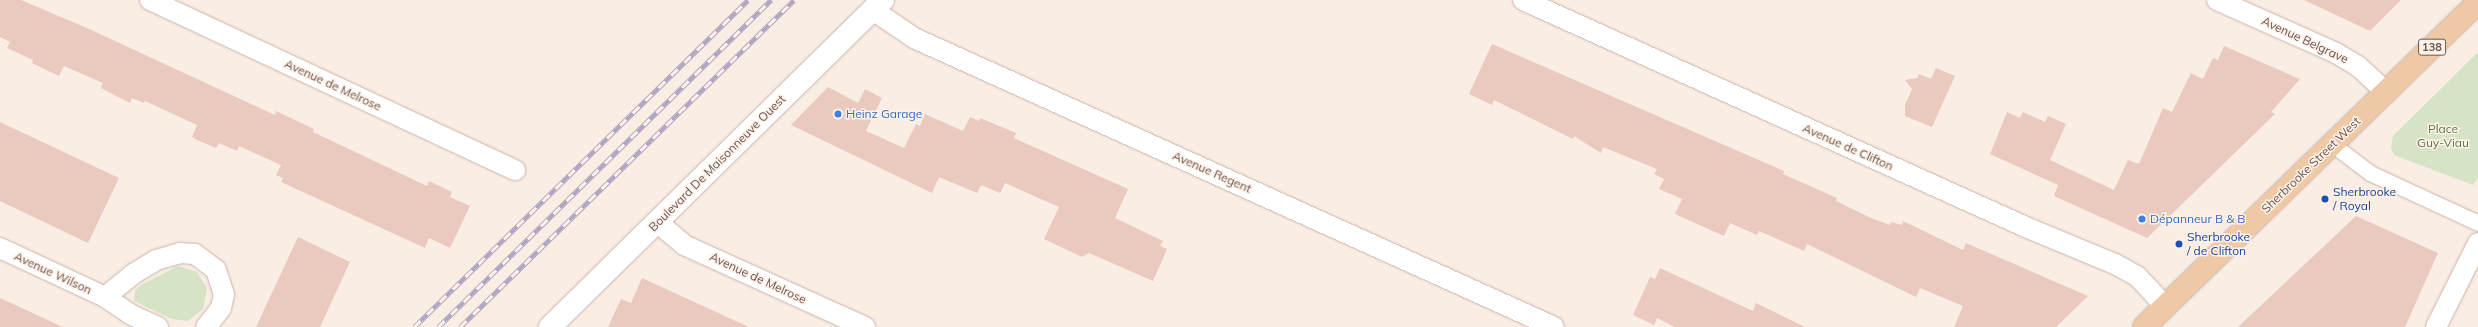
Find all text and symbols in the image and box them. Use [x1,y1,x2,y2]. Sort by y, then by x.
street label: Avenue Belgrave [2259,14,2351,66]
road number: 138 [2418,38,2446,56]
street label: Avenue de Melrose [282,56,384,114]
street label: Boulevard De Maisonneuve Ouest [646,92,788,234]
place label: Heinz Garage [846,107,922,121]
marker: Heinz Garage [833,109,843,119]
street label: Sherbrooke Street West [2259,114,2363,216]
street label: Avenue de Clifton [1801,121,1895,173]
park label: Place Guy-Viau [2417,122,2469,150]
street label: Avenue Regent [1170,148,1254,196]
place label: Sherbrooke / Royal [2333,185,2396,213]
marker: Sherbrooke / Royal [2320,194,2330,204]
place label: Dépanneur B & B [2150,212,2246,226]
marker: Dépanneur B & B [2137,214,2147,224]
place label: Sherbrooke / de Clifton [2187,230,2250,258]
marker: Sherbrooke / de Clifton [2174,239,2184,249]
street label: Avenue Wilson [12,249,94,297]
street label: Avenue de Melrose [707,249,809,307]

